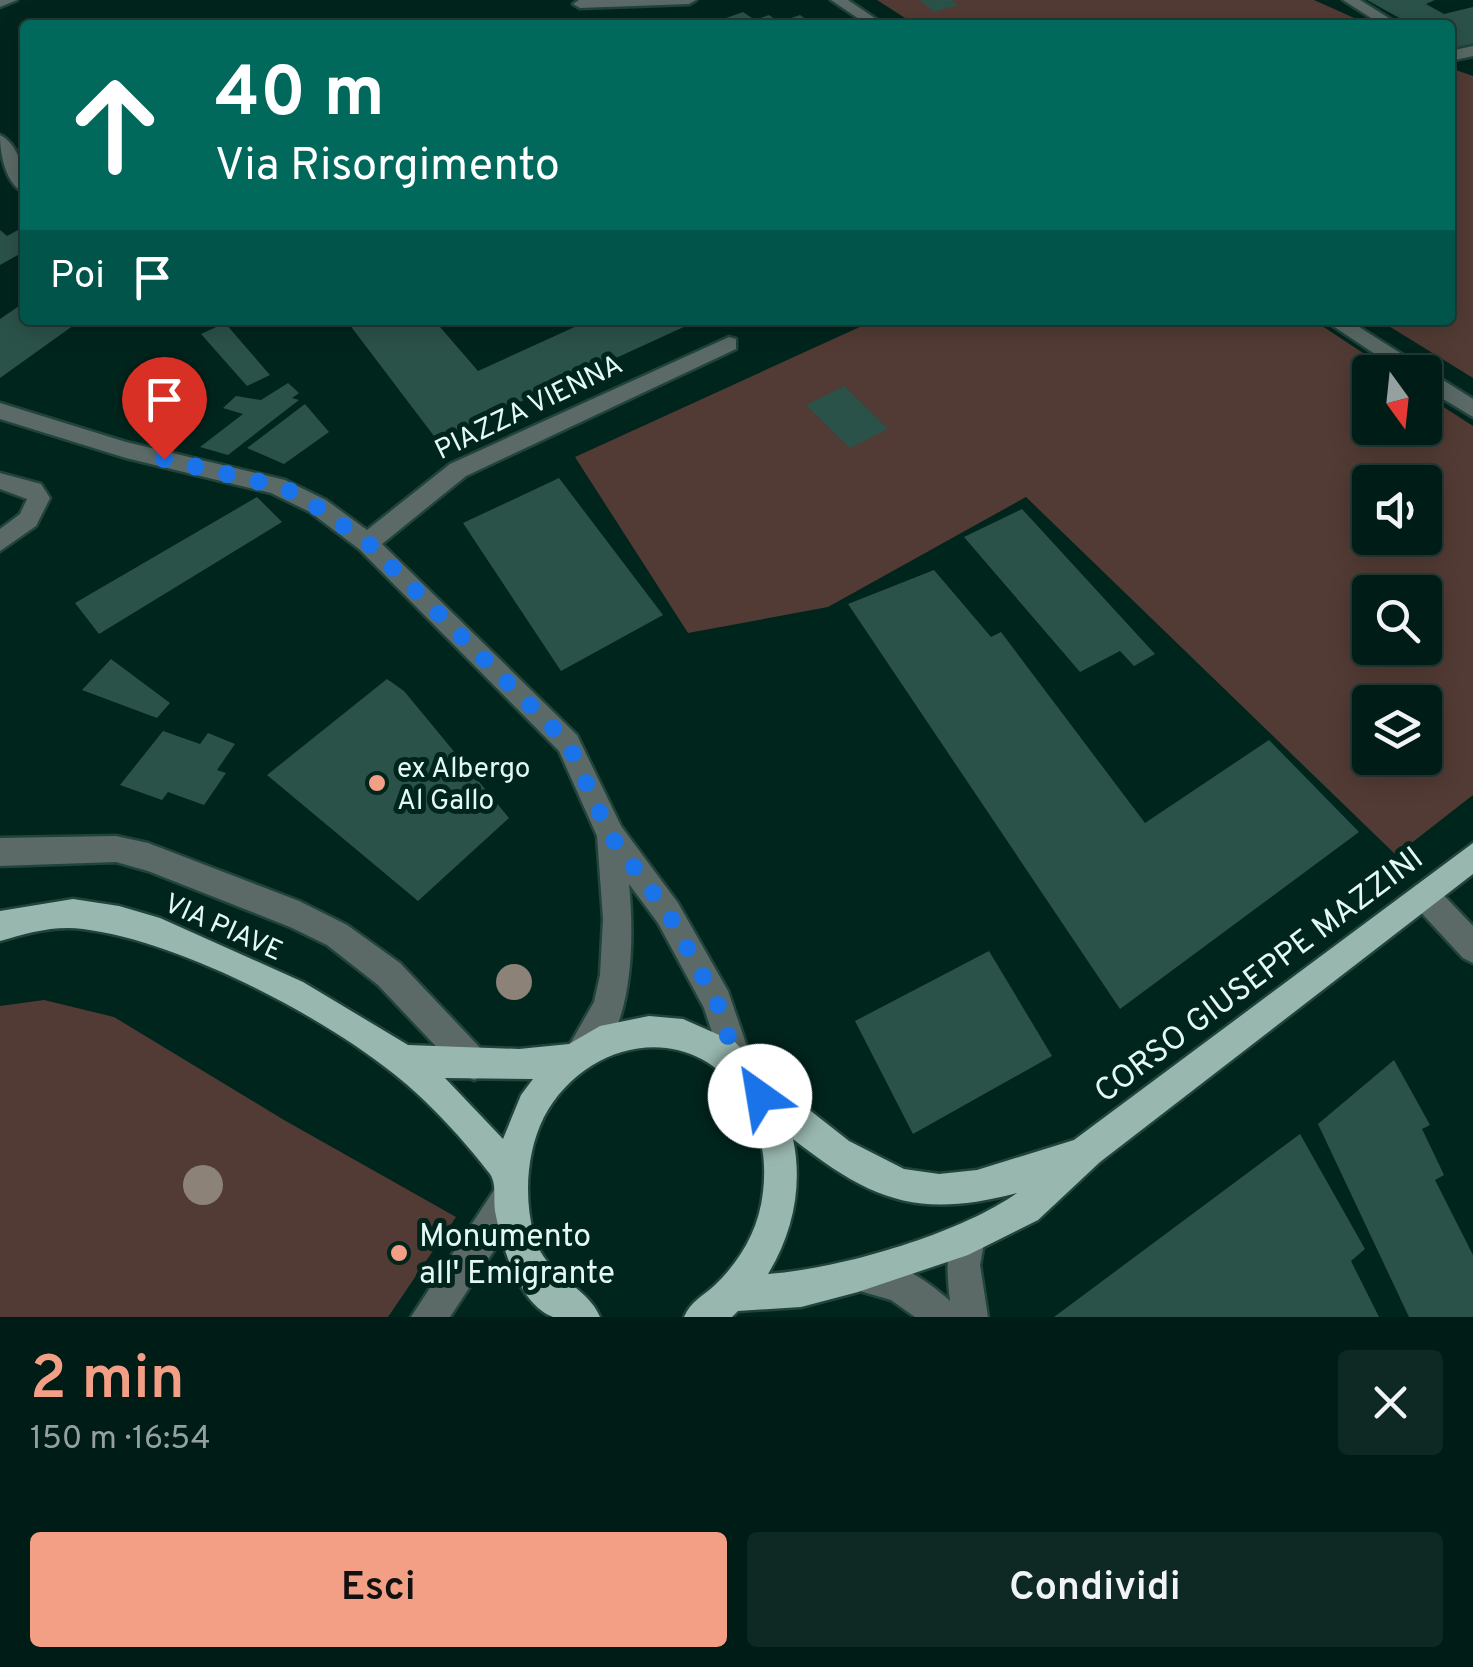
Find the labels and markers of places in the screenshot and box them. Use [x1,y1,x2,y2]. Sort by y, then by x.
pin [122,357,207,460]
place label: ex Albergo Al Gallo [397,752,530,820]
marker: ex Albergo Al Gallo [366,772,388,794]
place label: Monumento all' Emigrante [419,1218,615,1295]
marker: Monumento all' Emigrante [388,1242,410,1264]

